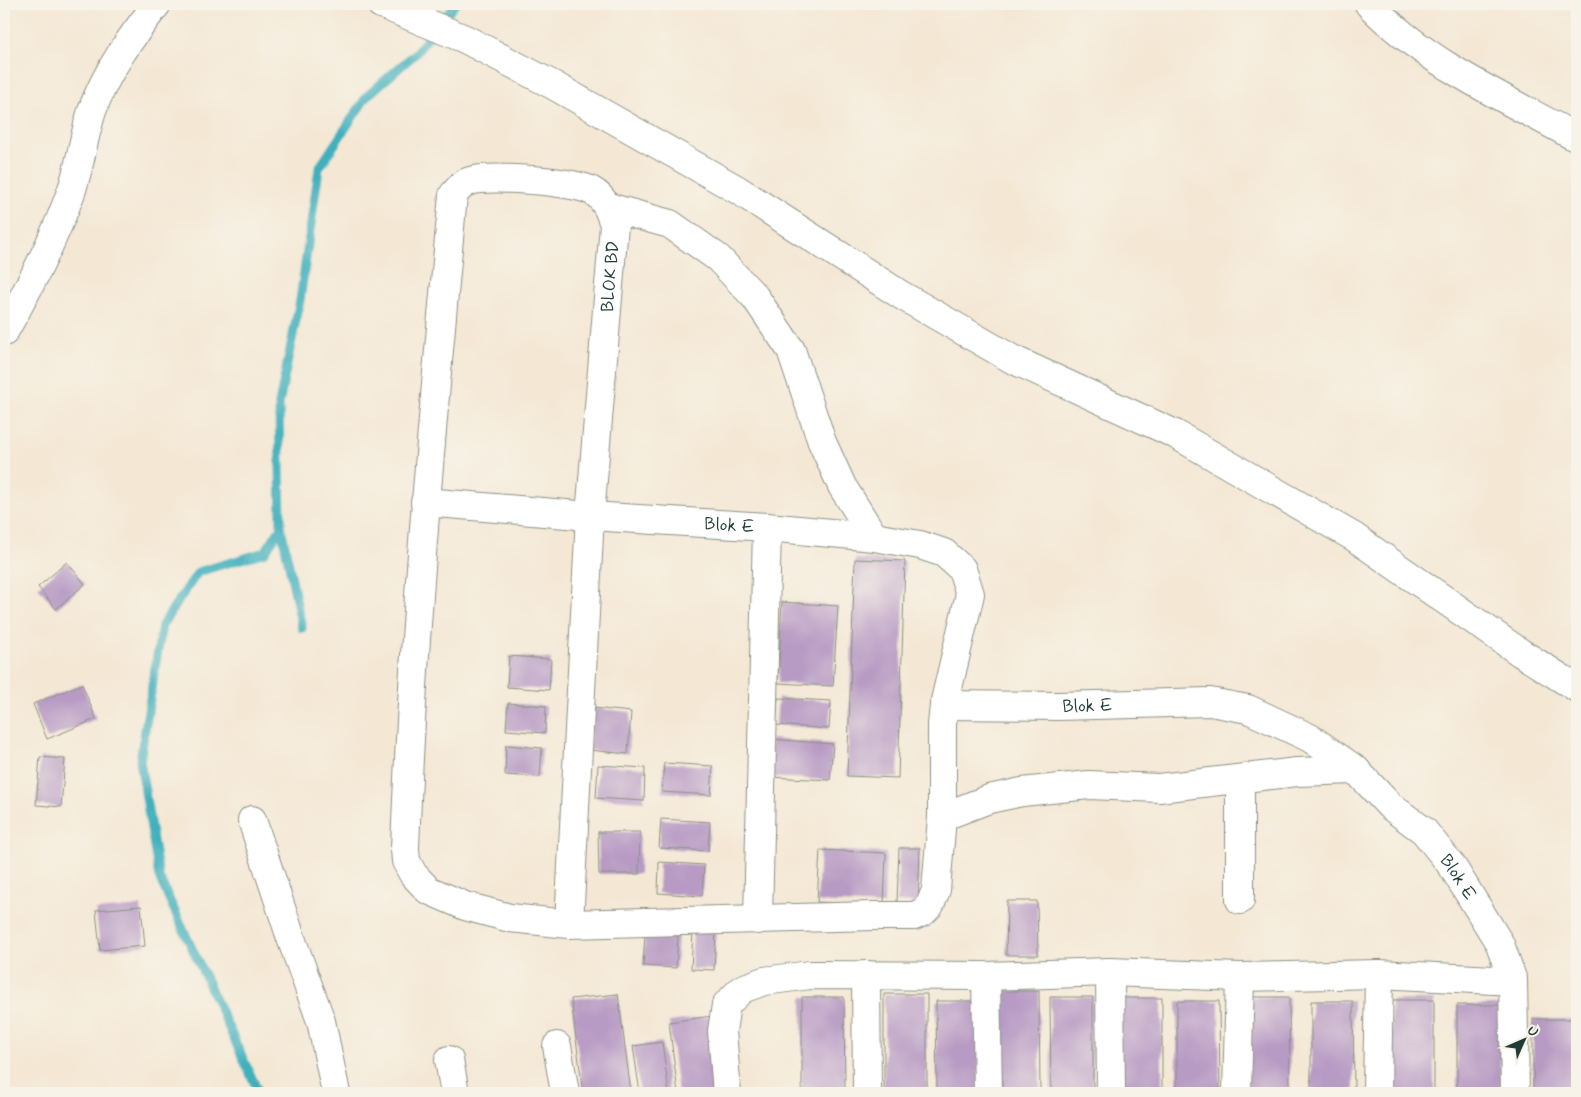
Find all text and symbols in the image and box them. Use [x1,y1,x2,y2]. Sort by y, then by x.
street label: BLOK BD [596,240,626,313]
street label: Blok E [703,512,755,539]
street label: Blok E [1062,694,1113,719]
street label: Blok E [1434,849,1481,905]
north arrow [1498,1014,1548,1064]
text: U [1523,1022,1542,1041]

